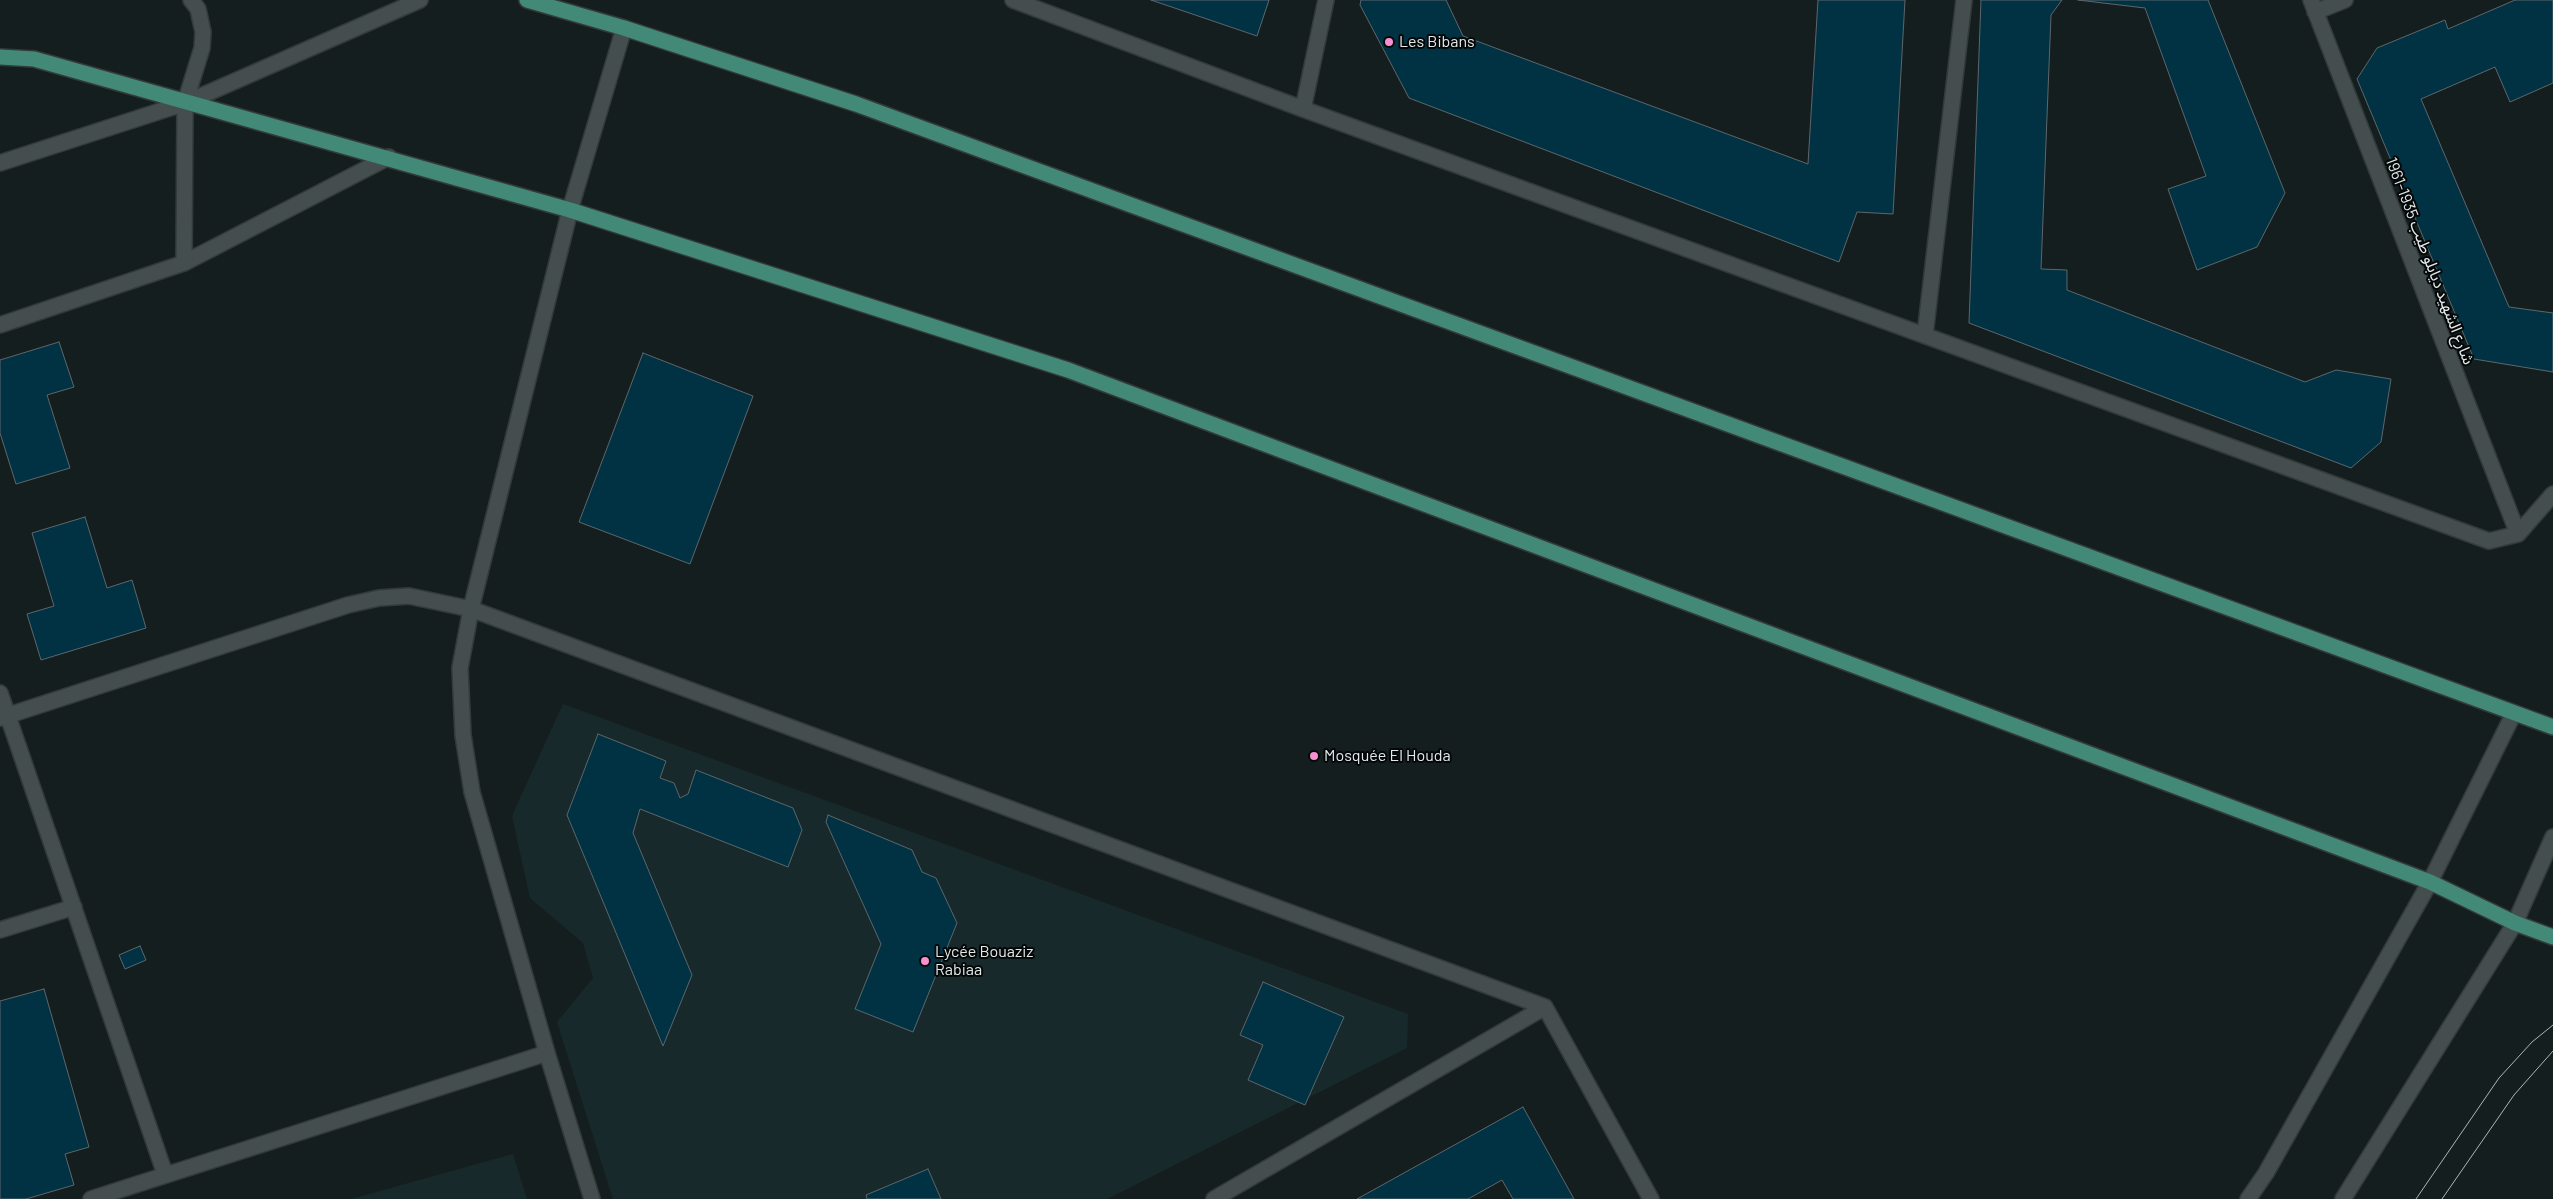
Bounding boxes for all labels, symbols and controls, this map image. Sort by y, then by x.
place label: Les Bibans [1399,32,1475,52]
marker: Les Bibans [1383,36,1395,48]
street label: شارع الشهيد ديابلو طيب 1935-1961 [2382,155,2478,367]
place label: Mosquée El Houda [1324,746,1451,766]
marker: Mosquée El Houda [1308,750,1320,762]
place label: Lycée Bouaziz Rabiaa [935,942,1033,980]
marker: Lycée Bouaziz Rabiaa [919,955,931,967]

